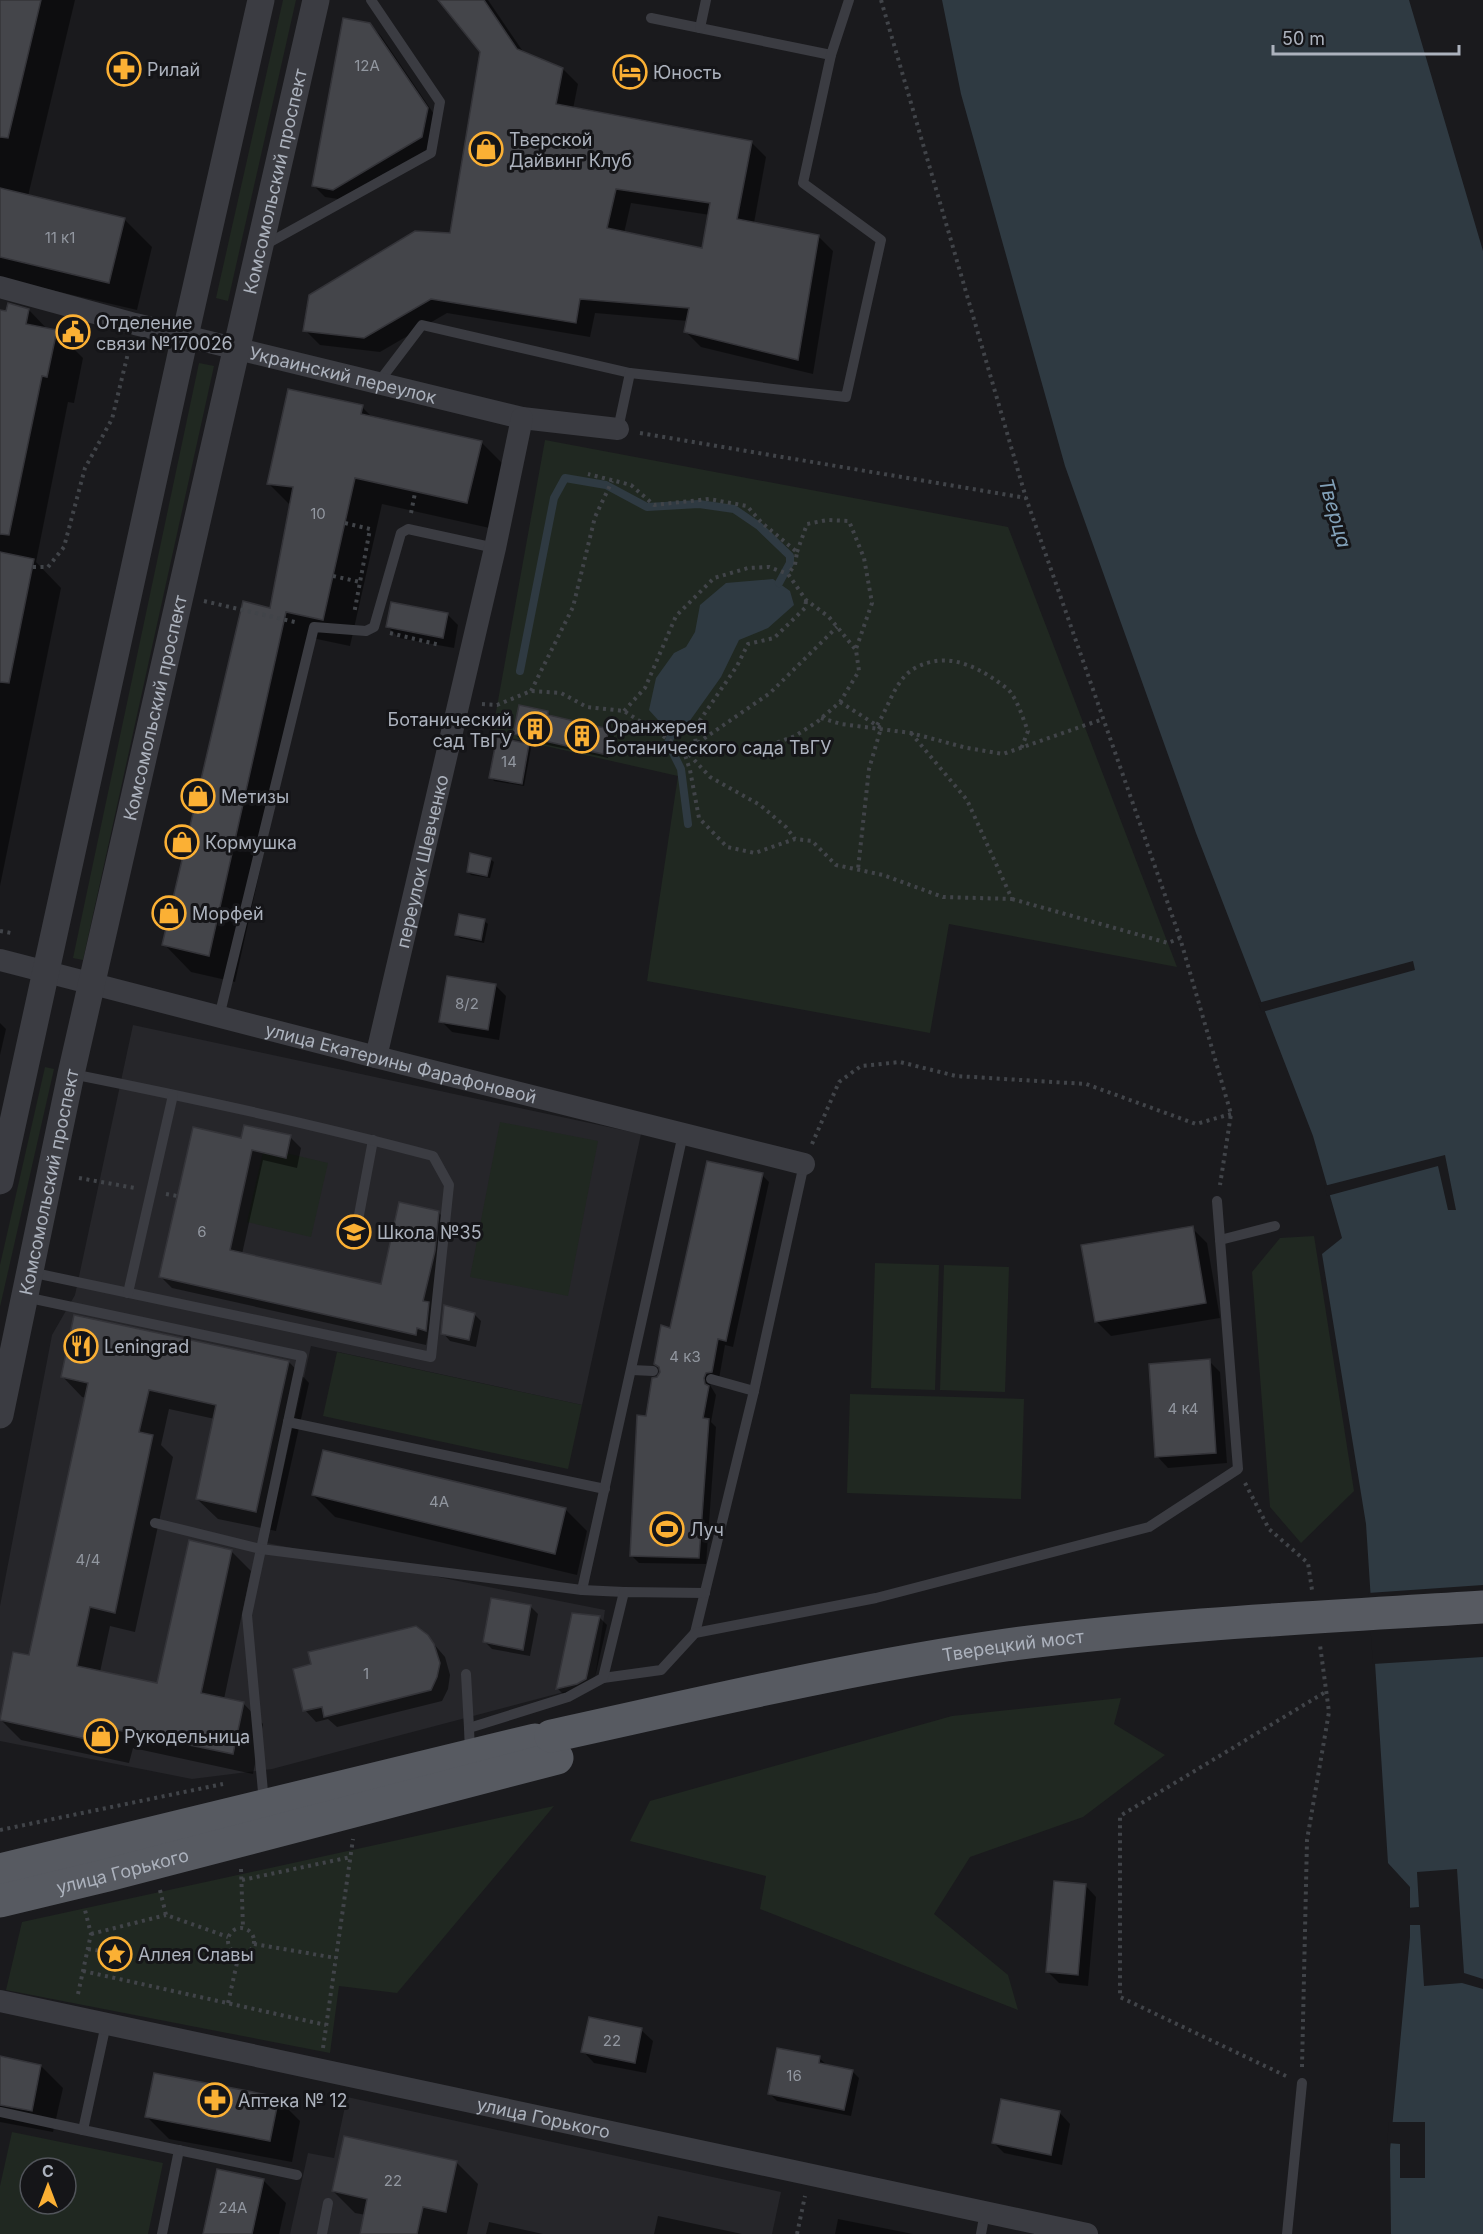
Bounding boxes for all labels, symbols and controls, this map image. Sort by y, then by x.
scale bar [1273,18,1459,56]
text: 50 m [1282,28,1325,49]
pharmacy icon: Рилай [106,51,142,87]
hotel icon: Юность [612,54,648,90]
house number: 12А [354,56,380,75]
place label: Рилай [147,59,200,80]
place label: Юность [653,62,722,83]
street label: Комсомольский проспект [239,66,311,296]
place label: Тверской Дайвинг Клуб [509,129,632,171]
shop icon: Тверской Дайвинг Клуб [468,131,504,167]
house number: 11 к1 [45,228,75,247]
place label: Отделение связи №170026 [96,312,233,354]
public building icon: Отделение связи №170026 [55,314,91,350]
street label: Украинский переулок [247,342,439,407]
water label: Тверца [1314,476,1356,550]
house number: 10 [310,504,326,523]
street label: Комсомольский проспект [119,592,191,822]
place label: Ботанический сад ТвГУ [388,709,512,751]
building icon: Ботанический сад ТвГУ [517,711,553,747]
place label: Оранжерея Ботанического сада ТвГУ [605,716,831,758]
building icon: Оранжерея Ботанического сада ТвГУ [564,718,600,754]
house number: 14 [501,752,517,771]
street label: переулок Шевченко [391,773,452,950]
shop icon: Метизы [180,778,216,814]
place label: Метизы [221,786,289,807]
shop icon: Кормушка [164,824,200,860]
place label: Кормушка [205,832,297,853]
shop icon: Морфей [151,895,187,931]
place label: Морфей [192,903,264,924]
house number: 8/2 [455,994,479,1013]
street label: улица Екатерины Фарафоновой [263,1018,539,1107]
street label: Комсомольский проспект [15,1066,82,1297]
school or university icon: Школа №35 [336,1214,372,1250]
house number: 6 [197,1222,207,1241]
place label: Школа №35 [377,1222,482,1243]
restaurant icon: Leningrad [63,1328,99,1364]
place label: Leningrad [104,1336,189,1357]
house number: 4 к3 [669,1347,701,1366]
house number: 4 к4 [1167,1399,1199,1418]
house number: 4А [429,1492,449,1511]
sports icon: Луч [649,1511,685,1547]
place label: Луч [690,1519,724,1540]
house number: 4/4 [76,1550,100,1569]
street label: Тверецкий мост [940,1625,1086,1665]
house number: 1 [363,1664,369,1683]
shop icon: Рукодельница [83,1718,119,1754]
place label: Рукодельница [124,1726,250,1747]
street label: улица Горького [54,1844,191,1898]
place icon: Аллея Славы [97,1936,133,1972]
place label: Аллея Славы [138,1944,254,1965]
house number: 22 [603,2031,621,2050]
house number: 16 [786,2066,802,2085]
pharmacy icon: Аптека № 12 [197,2082,233,2118]
place label: Аптека № 12 [238,2090,348,2111]
street label: улица Горького [475,2093,612,2142]
north arrow [18,2156,78,2216]
text: С [42,2161,54,2181]
house number: 22 [384,2171,402,2190]
house number: 24А [219,2198,247,2217]

